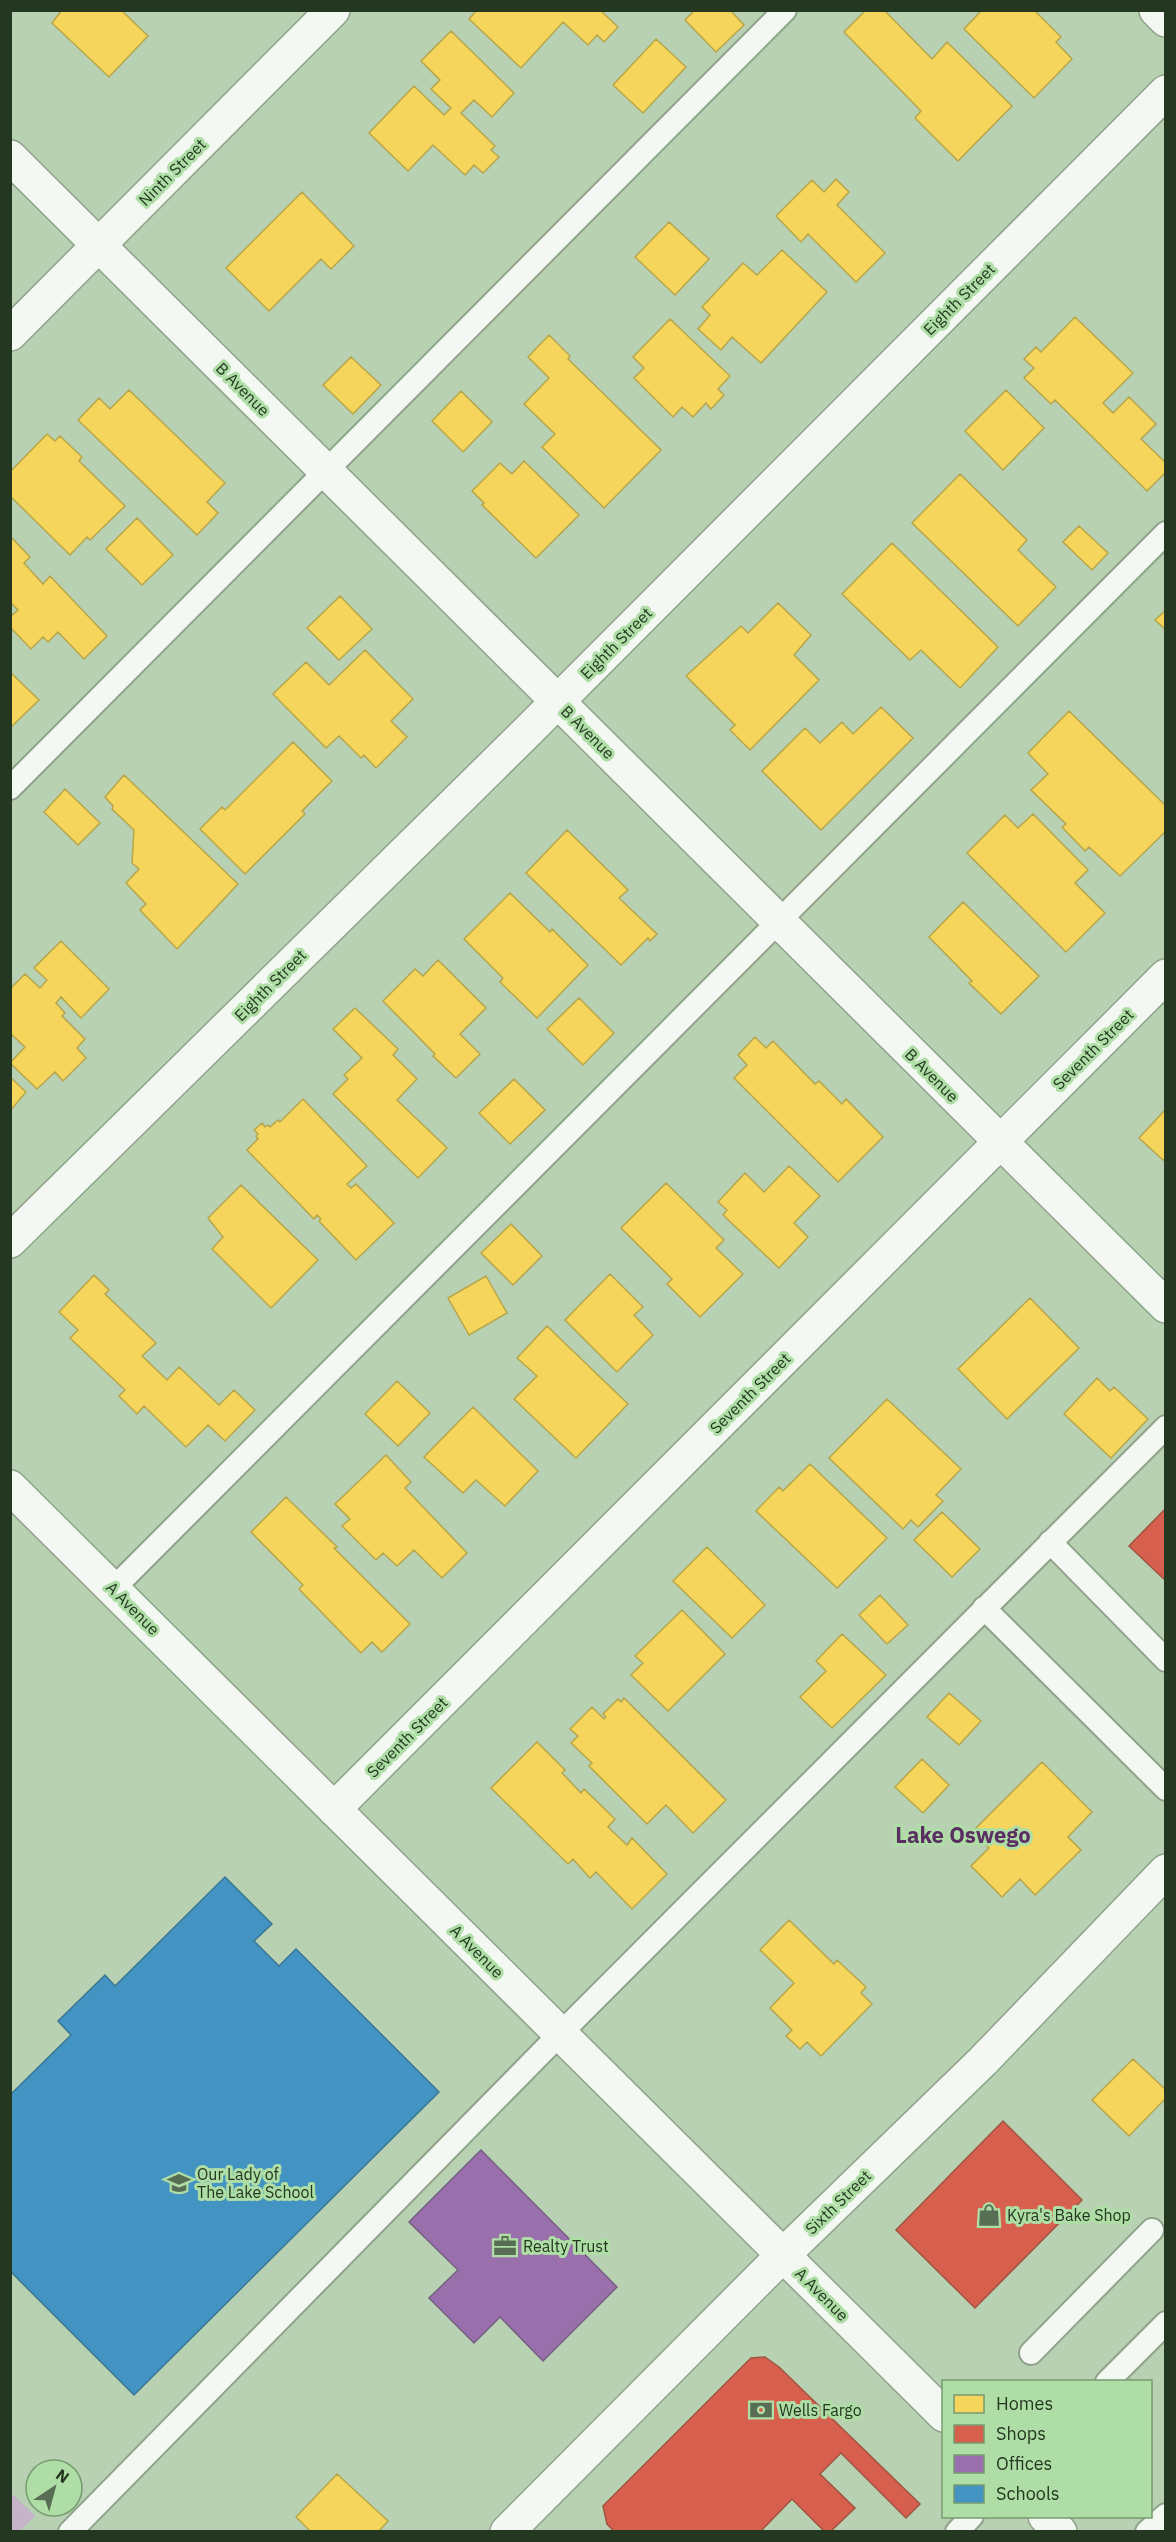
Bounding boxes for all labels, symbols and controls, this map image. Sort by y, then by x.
street label: Ninth Street [134,134,210,210]
street label: Eighth Street [919,259,999,339]
street label: B Avenue [212,358,274,420]
street label: Eighth Street [576,603,656,683]
street label: B Avenue [557,701,619,763]
street label: Eighth Street [230,945,310,1025]
street label: Seventh Street [1048,1004,1138,1094]
street label: B Avenue [901,1044,963,1106]
street label: Seventh Street [705,1348,795,1438]
street label: A Avenue [102,1577,164,1639]
street label: Seventh Street [362,1692,452,1782]
district label: Lake Oswego [895,1820,1031,1849]
street label: A Avenue [446,1920,508,1982]
place label: Our Lady of The Lake School [197,2164,314,2202]
street label: Sixth Street [801,2166,875,2238]
school or university icon: Our Lady of The Lake School [166,2170,192,2196]
shop icon: Kyra's Bake Shop [976,2202,1002,2228]
place label: Kyra's Bake Shop [1007,2205,1131,2225]
office icon: Realty Trust [492,2233,518,2259]
place label: Realty Trust [523,2236,609,2256]
street label: A Avenue [791,2263,853,2325]
legend [942,2380,1152,2518]
text: Homes [996,2392,1053,2415]
bank icon: Wells Fargo [748,2397,774,2423]
place label: Wells Fargo [779,2400,862,2420]
text: Shops [996,2422,1046,2445]
text: Offices [996,2452,1052,2475]
north arrow [24,2458,84,2518]
text: N [52,2464,73,2487]
text: Schools [996,2482,1060,2505]

